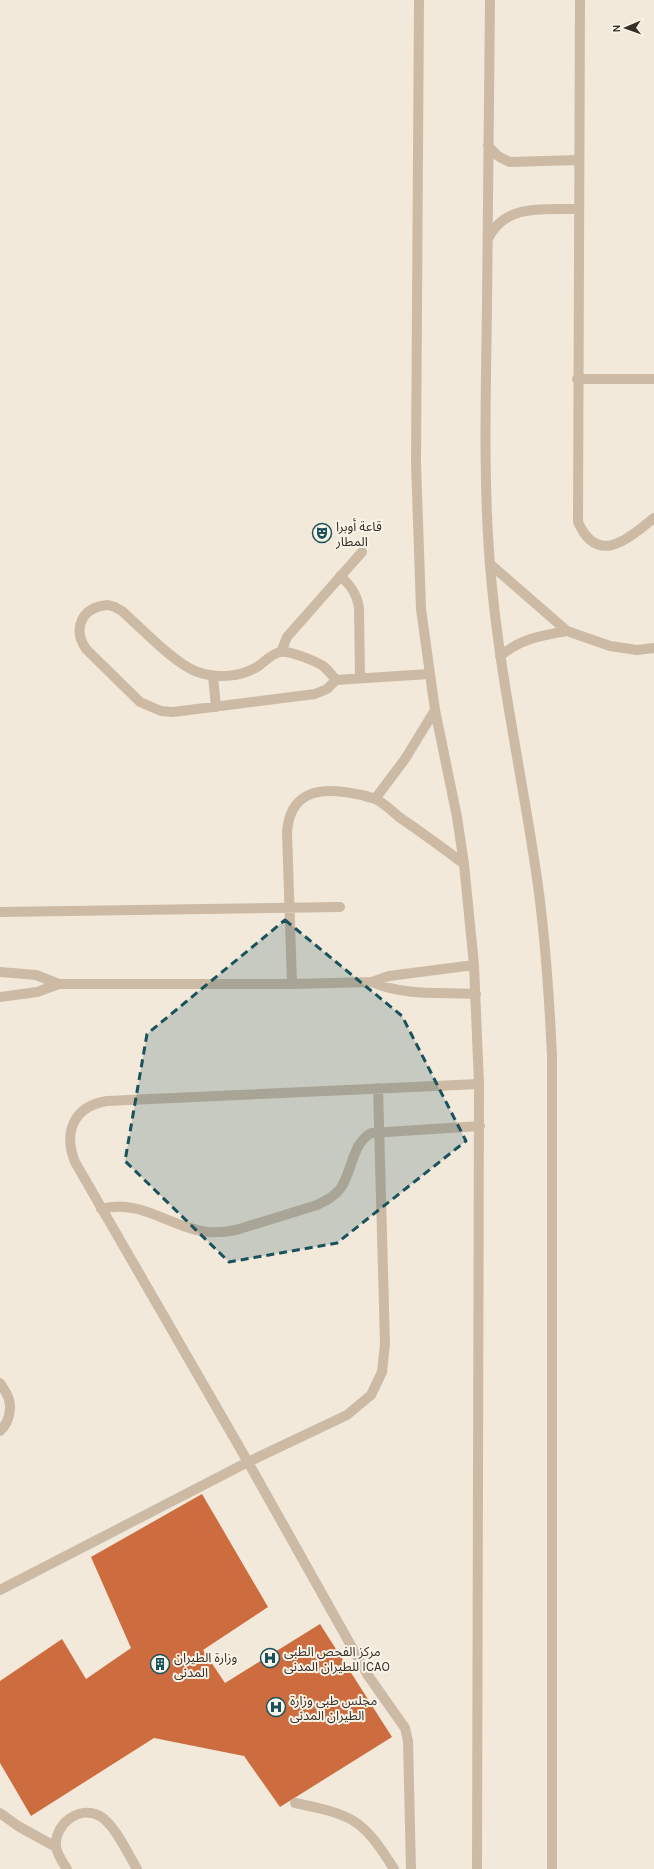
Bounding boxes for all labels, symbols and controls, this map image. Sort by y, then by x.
north arrow [606,8,646,48]
text: N [610,24,623,33]
place label: قاعة أوبرا المطار [335,518,382,549]
theatre icon: قاعة أوبرا المطار [311,522,333,544]
place label: مركز الفحص الطبى للطيران المدنى ICAO [284,1644,390,1675]
hospital icon: مركز الفحص الطبى للطيران المدنى ICAO [259,1647,281,1669]
place label: وزارة الطيران المدنى [174,1650,238,1681]
building icon: وزارة الطيران المدنى [149,1653,171,1675]
place label: مجلس طبي وزارة الطيران المدنى [290,1693,378,1724]
hospital icon: مجلس طبي وزارة الطيران المدنى [265,1696,287,1718]

